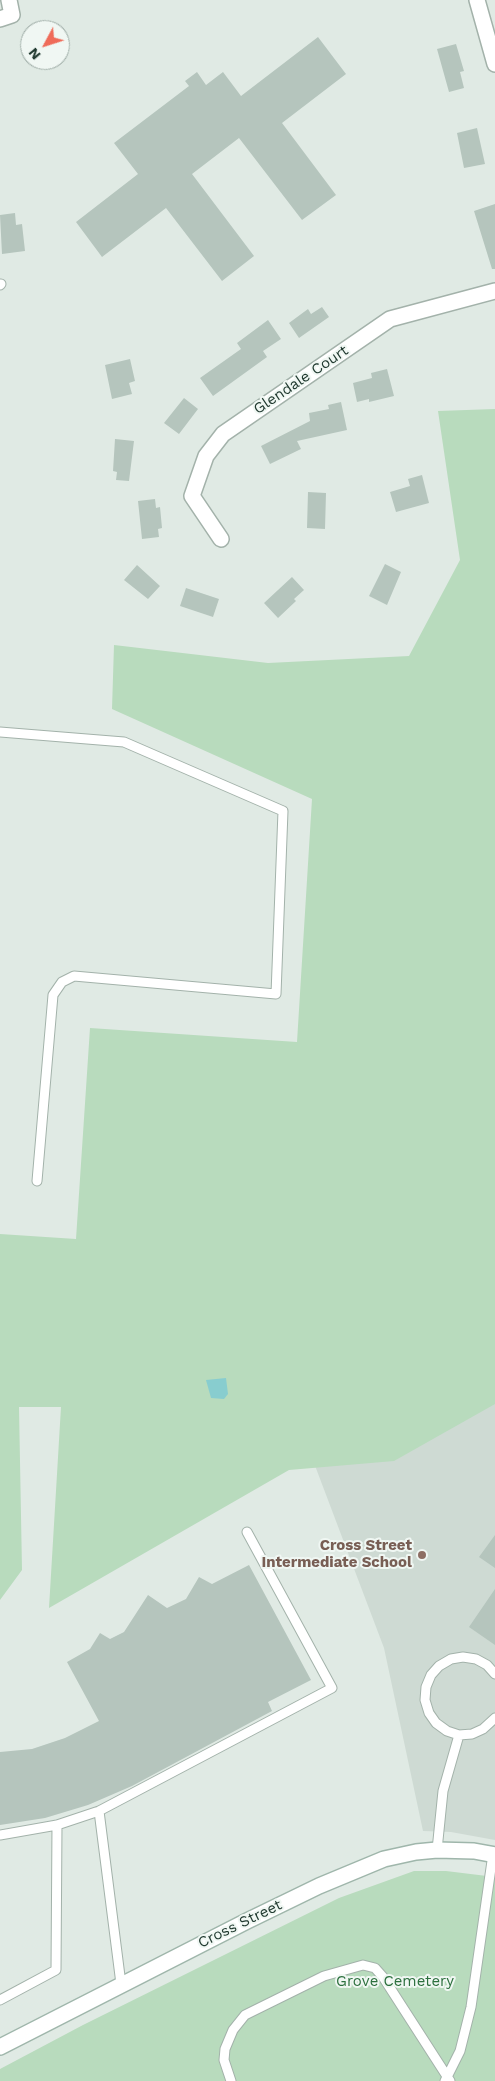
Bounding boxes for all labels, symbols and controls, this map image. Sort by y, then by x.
north arrow [20,20,70,70]
text: N [25,45,44,63]
street label: Glendale Court [250,342,352,418]
place label: Cross Street Intermediate School [261,1537,412,1572]
marker: Cross Street Intermediate School [416,1549,428,1561]
street label: Cross Street [195,1896,285,1952]
park label: Grove Cemetery [336,1973,454,1991]

